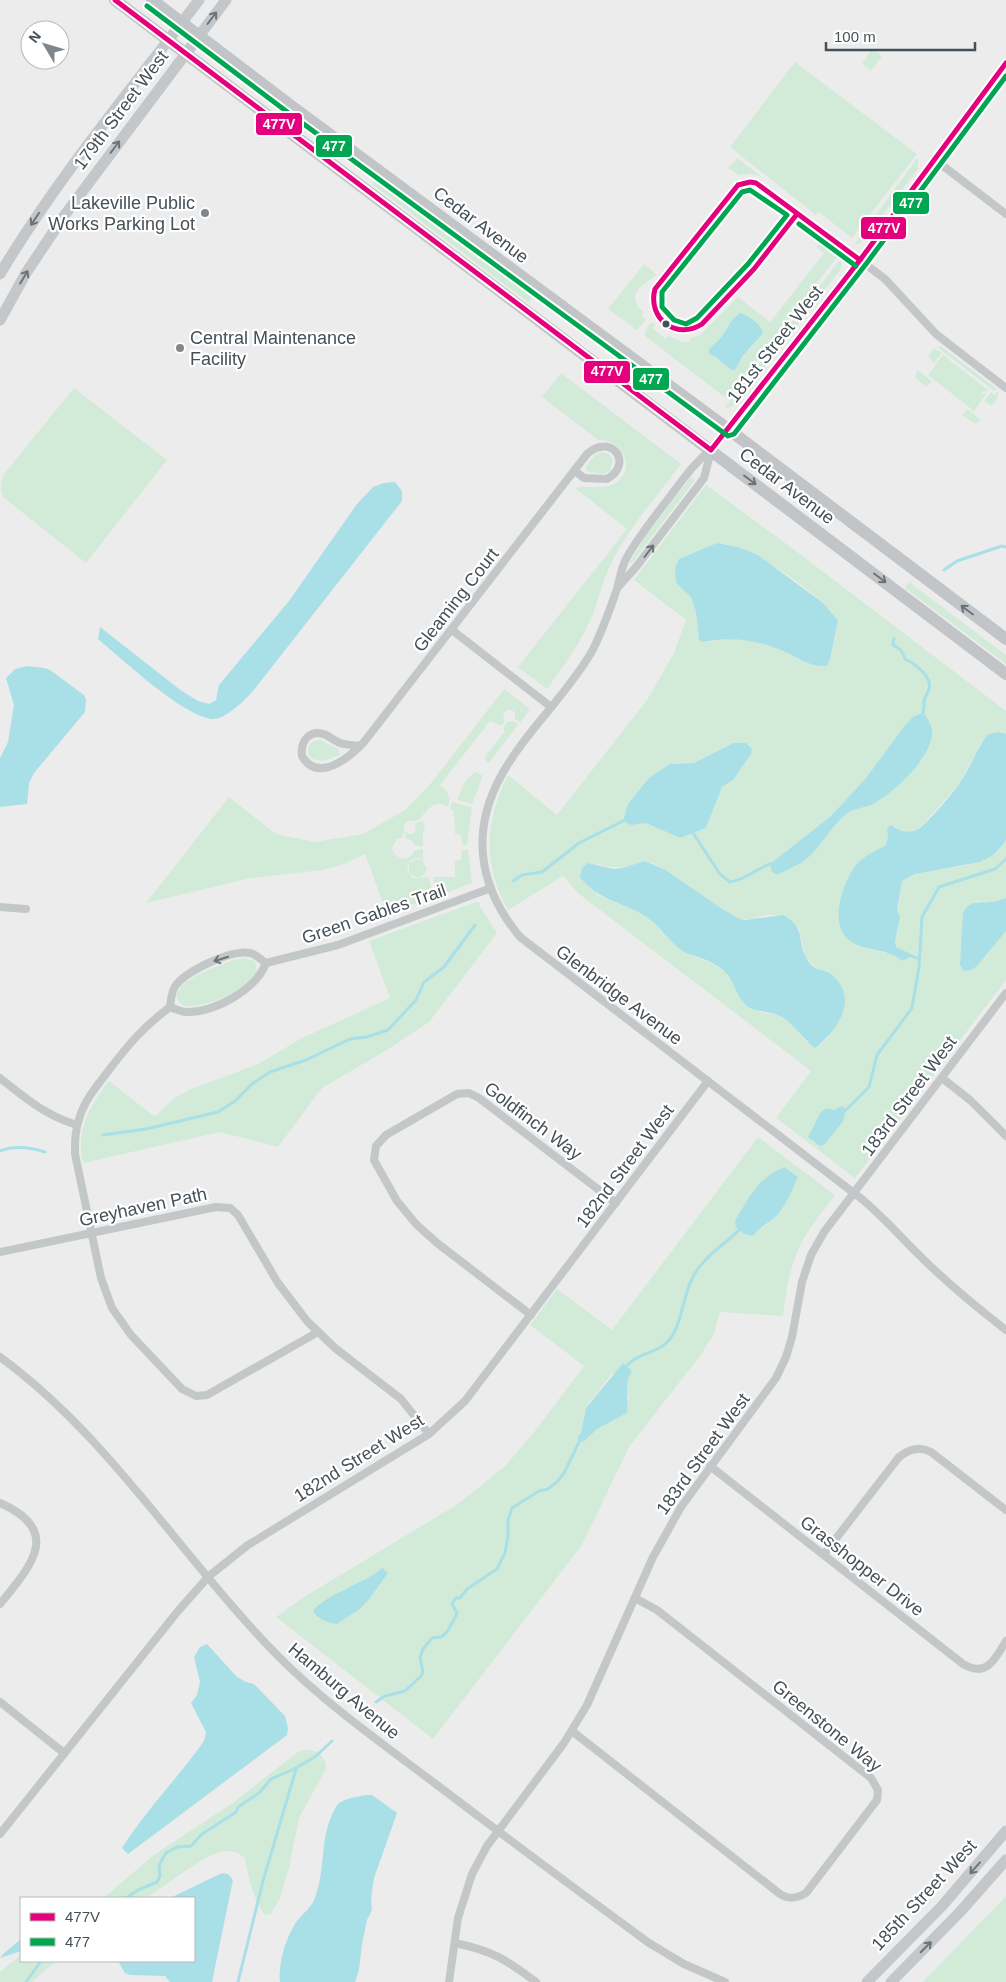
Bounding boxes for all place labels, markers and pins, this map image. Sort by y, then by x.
place label: Lakeville Public Works Parking Lot [48,193,195,234]
marker: Lakeville Public Works Parking Lot [199,207,211,219]
unlabelled marker [661,319,671,329]
place label: Central Maintenance Facility [190,328,356,369]
marker: Central Maintenance Facility [174,342,186,354]

